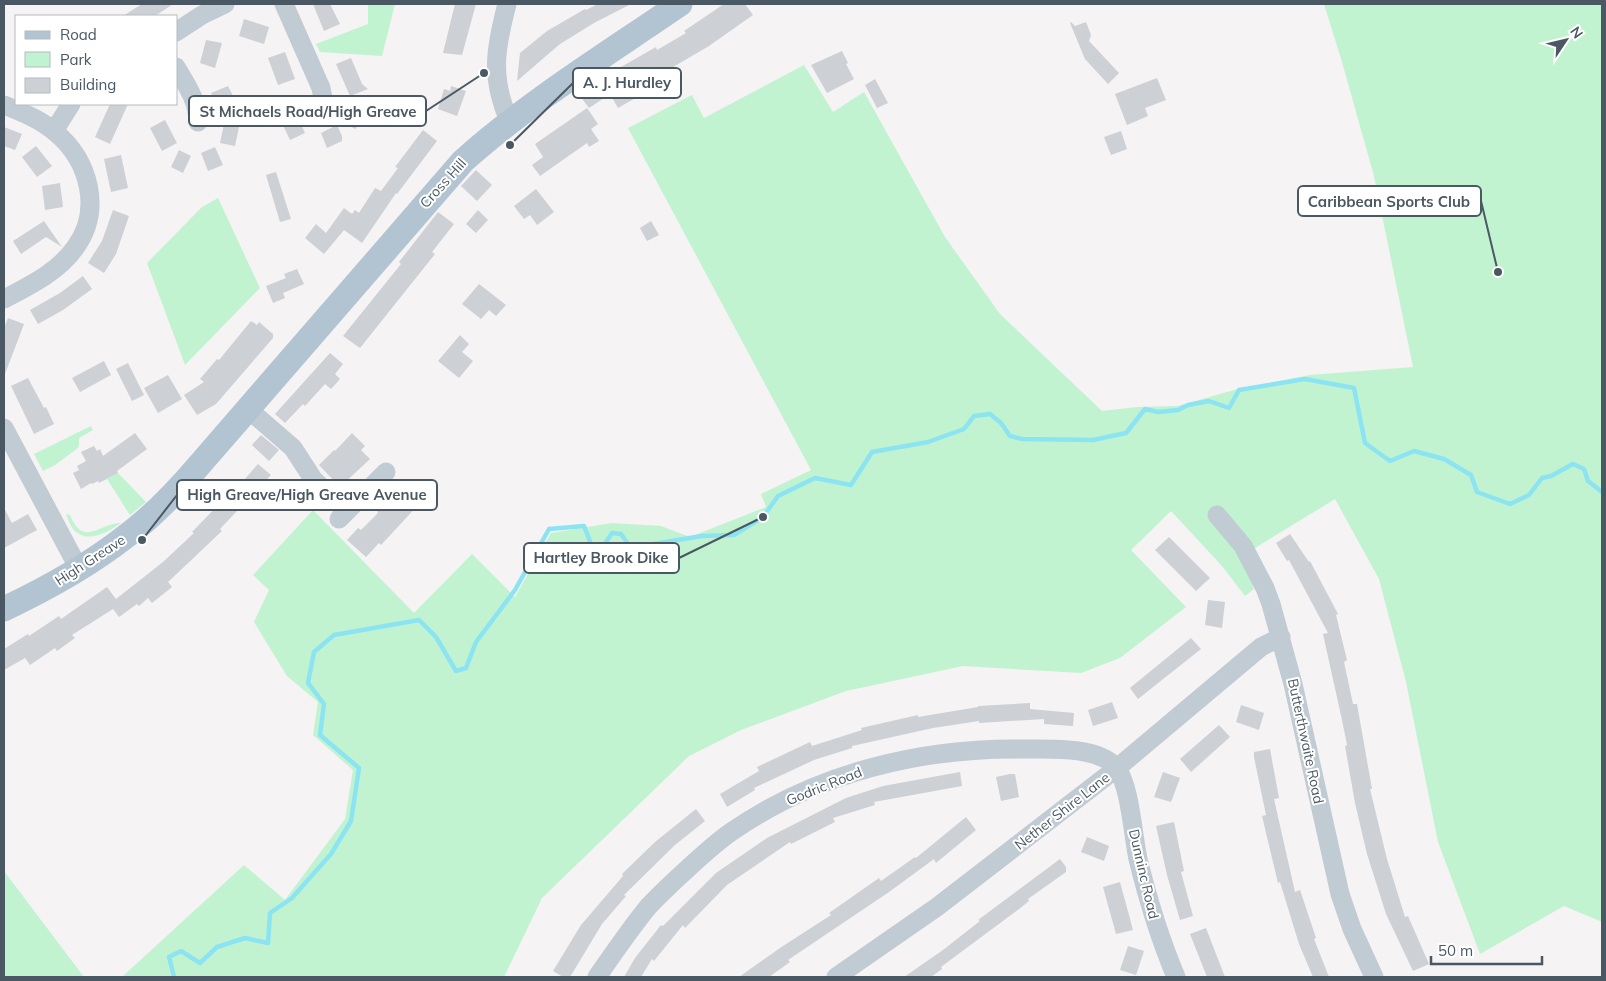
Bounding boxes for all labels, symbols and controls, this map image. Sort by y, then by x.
legend [15,15,178,105]
north arrow [1541,15,1591,65]
text: N [1566,23,1587,42]
text: Road [60,25,97,44]
text: Park [60,50,92,69]
callout: A. J. Hurdley [573,68,681,98]
text: A. J. Hurdley [583,73,672,92]
text: Building [60,75,116,94]
callout: St Michaels Road/High Greave [189,96,426,126]
text: St Michaels Road/High Greave [199,102,417,121]
street label: Cross Hill [416,154,470,212]
callout: Caribbean Sports Club [1298,186,1481,216]
text: Caribbean Sports Club [1308,192,1470,211]
callout: High Greave/High Greave Avenue [177,480,437,510]
text: High Greave/High Greave Avenue [187,485,427,504]
street label: High Greave [51,531,129,589]
callout: Hartley Brook Dike [524,543,679,573]
text: Hartley Brook Dike [533,548,669,567]
street label: Butterthwaite Road [1284,677,1328,805]
street label: Godric Road [784,763,864,809]
street label: Nether Shire Lane [1011,768,1113,854]
street label: Dunninc Road [1125,827,1163,921]
scale bar [1431,934,1542,966]
text: 50 m [1438,941,1473,960]

